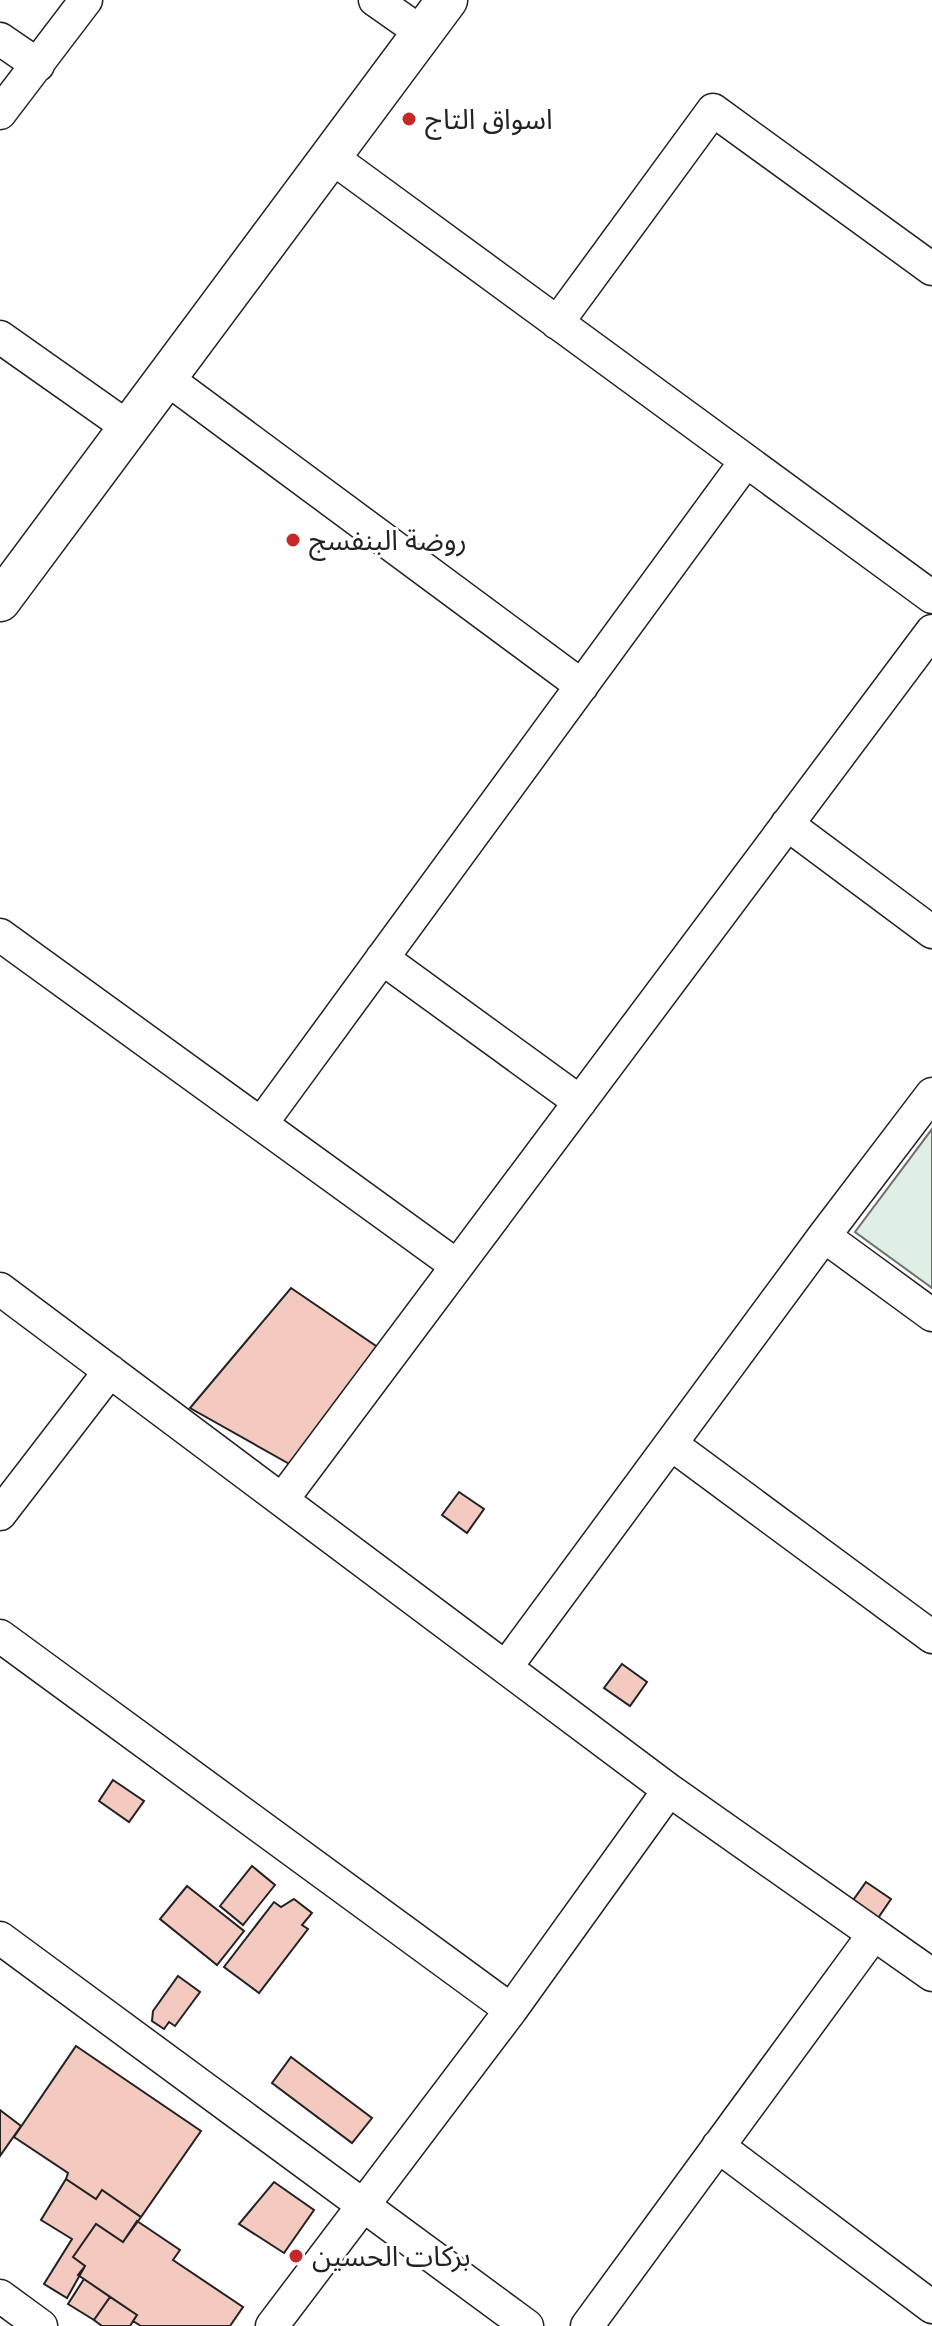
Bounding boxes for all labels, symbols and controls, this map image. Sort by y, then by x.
place label: اسواق التاج [425,102,553,140]
marker: اسواق التاج [400,110,418,128]
place label: روضة البنفسج [309,523,467,561]
marker: روضة البنفسج [284,531,302,549]
place label: بركات الحسين [312,2239,470,2273]
marker: بركات الحسين [287,2247,305,2265]

